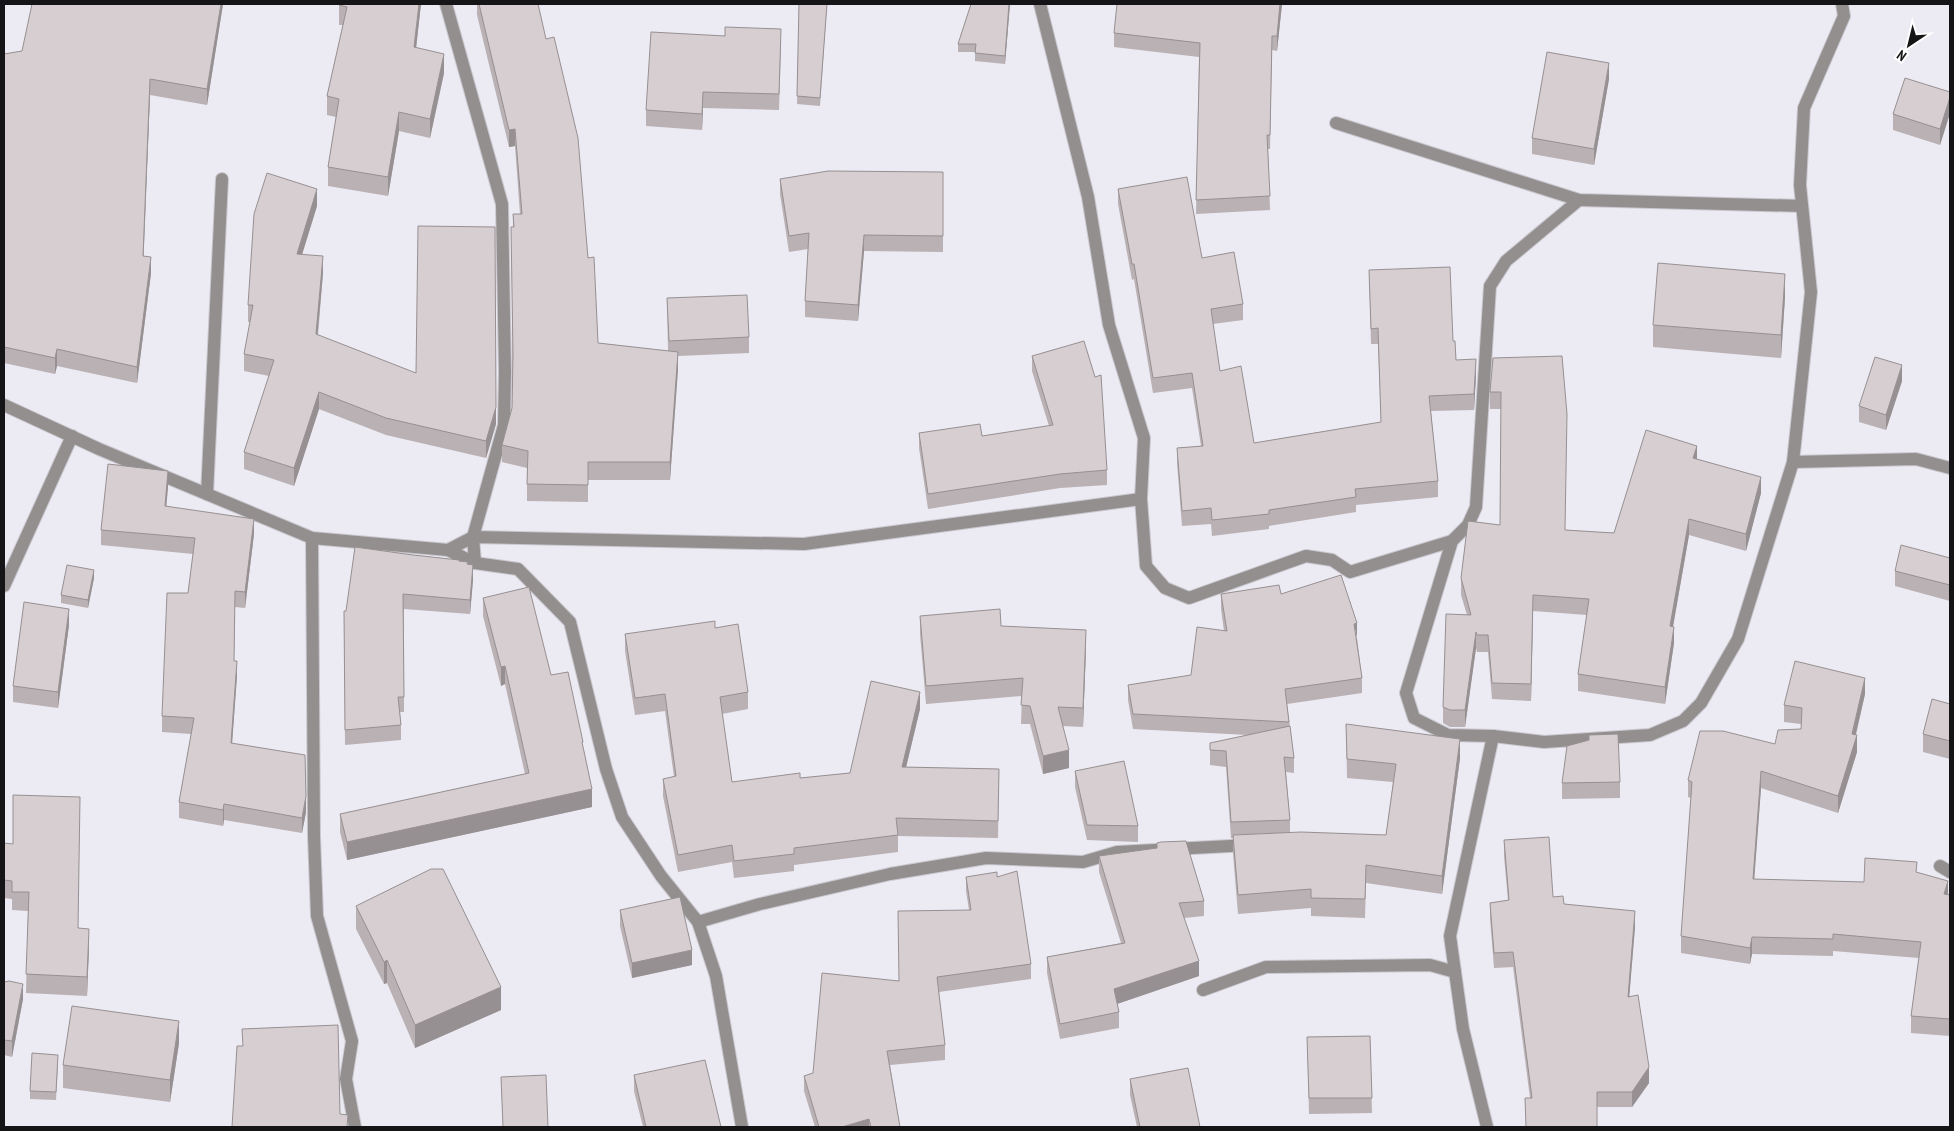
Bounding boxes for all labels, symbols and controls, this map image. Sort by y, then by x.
north arrow [1884,20,1934,70]
text: N [1893,46,1910,65]

